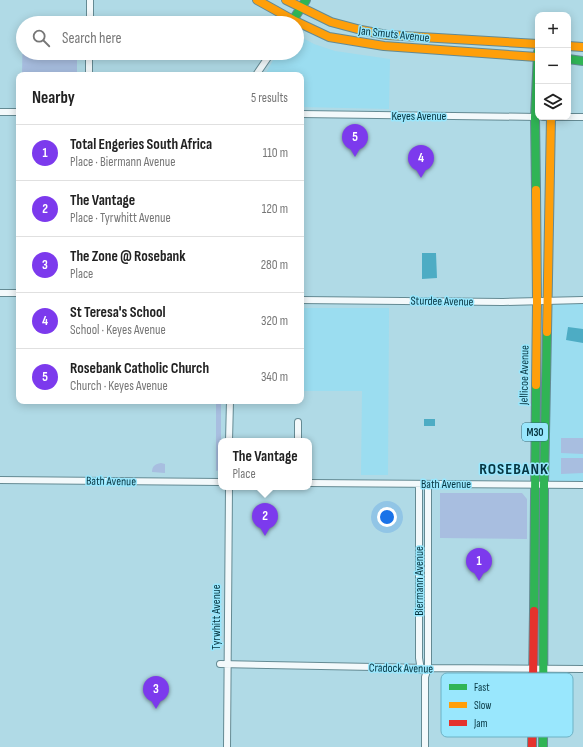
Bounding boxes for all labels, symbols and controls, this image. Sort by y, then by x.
map controls [535,12,571,120]
button: + [535,12,571,48]
search box [16,16,304,60]
street label: Jan Smuts Avenue [357,23,430,46]
icon: search [30,27,52,49]
text: Search here [62,29,122,48]
button: − [535,48,571,84]
button: layers [535,84,571,120]
text: Nearby [32,88,75,108]
text: 5 results [251,90,288,106]
street label: Keyes Avenue [392,109,447,124]
pin: 5 [342,124,368,157]
text: Total Engeries South Africa [70,135,212,154]
text: 1 [42,145,48,161]
text: 110 m [263,145,288,161]
pin: 4 [408,145,434,178]
text: Place · Biermann Avenue [70,154,176,170]
text: The Vantage [70,191,135,210]
text: 2 [42,201,48,217]
text: 120 m [262,201,288,217]
text: Place · Tyrwhitt Avenue [70,210,171,226]
text: The Zone @ Rosebank [70,247,186,266]
text: 3 [42,257,48,273]
text: 280 m [261,257,288,273]
text: Place [70,266,93,282]
street label: Sturdee Avenue [410,293,474,310]
text: St Teresa's School [70,303,166,322]
text: 4 [42,313,48,329]
text: 320 m [261,313,288,329]
text: School · Keyes Avenue [70,322,166,338]
street label: Jellicoe Avenue [516,345,533,406]
text: Rosebank Catholic Church [70,359,209,378]
text: 5 [42,369,48,385]
text: 340 m [261,369,288,385]
text: Church · Keyes Avenue [70,378,168,394]
road number: M30 [522,423,548,441]
popup [218,438,312,490]
text: The Vantage [232,447,298,466]
district label: ROSEBANK [479,460,549,479]
text: Place [232,466,256,482]
street label: Bath Avenue [86,474,136,489]
street label: Bath Avenue [421,477,471,492]
pin: 2 [252,503,278,536]
your location [377,507,397,527]
street label: Biermann Avenue [412,546,427,616]
pin: 1 [466,548,492,581]
street label: Tyrwhitt Avenue [209,584,224,650]
street label: Cradock Avenue [369,660,433,677]
legend [441,673,573,737]
pin: 3 [143,676,169,709]
text: Fast [474,681,490,694]
text: Slow [474,699,491,712]
text: Jam [473,717,488,730]

